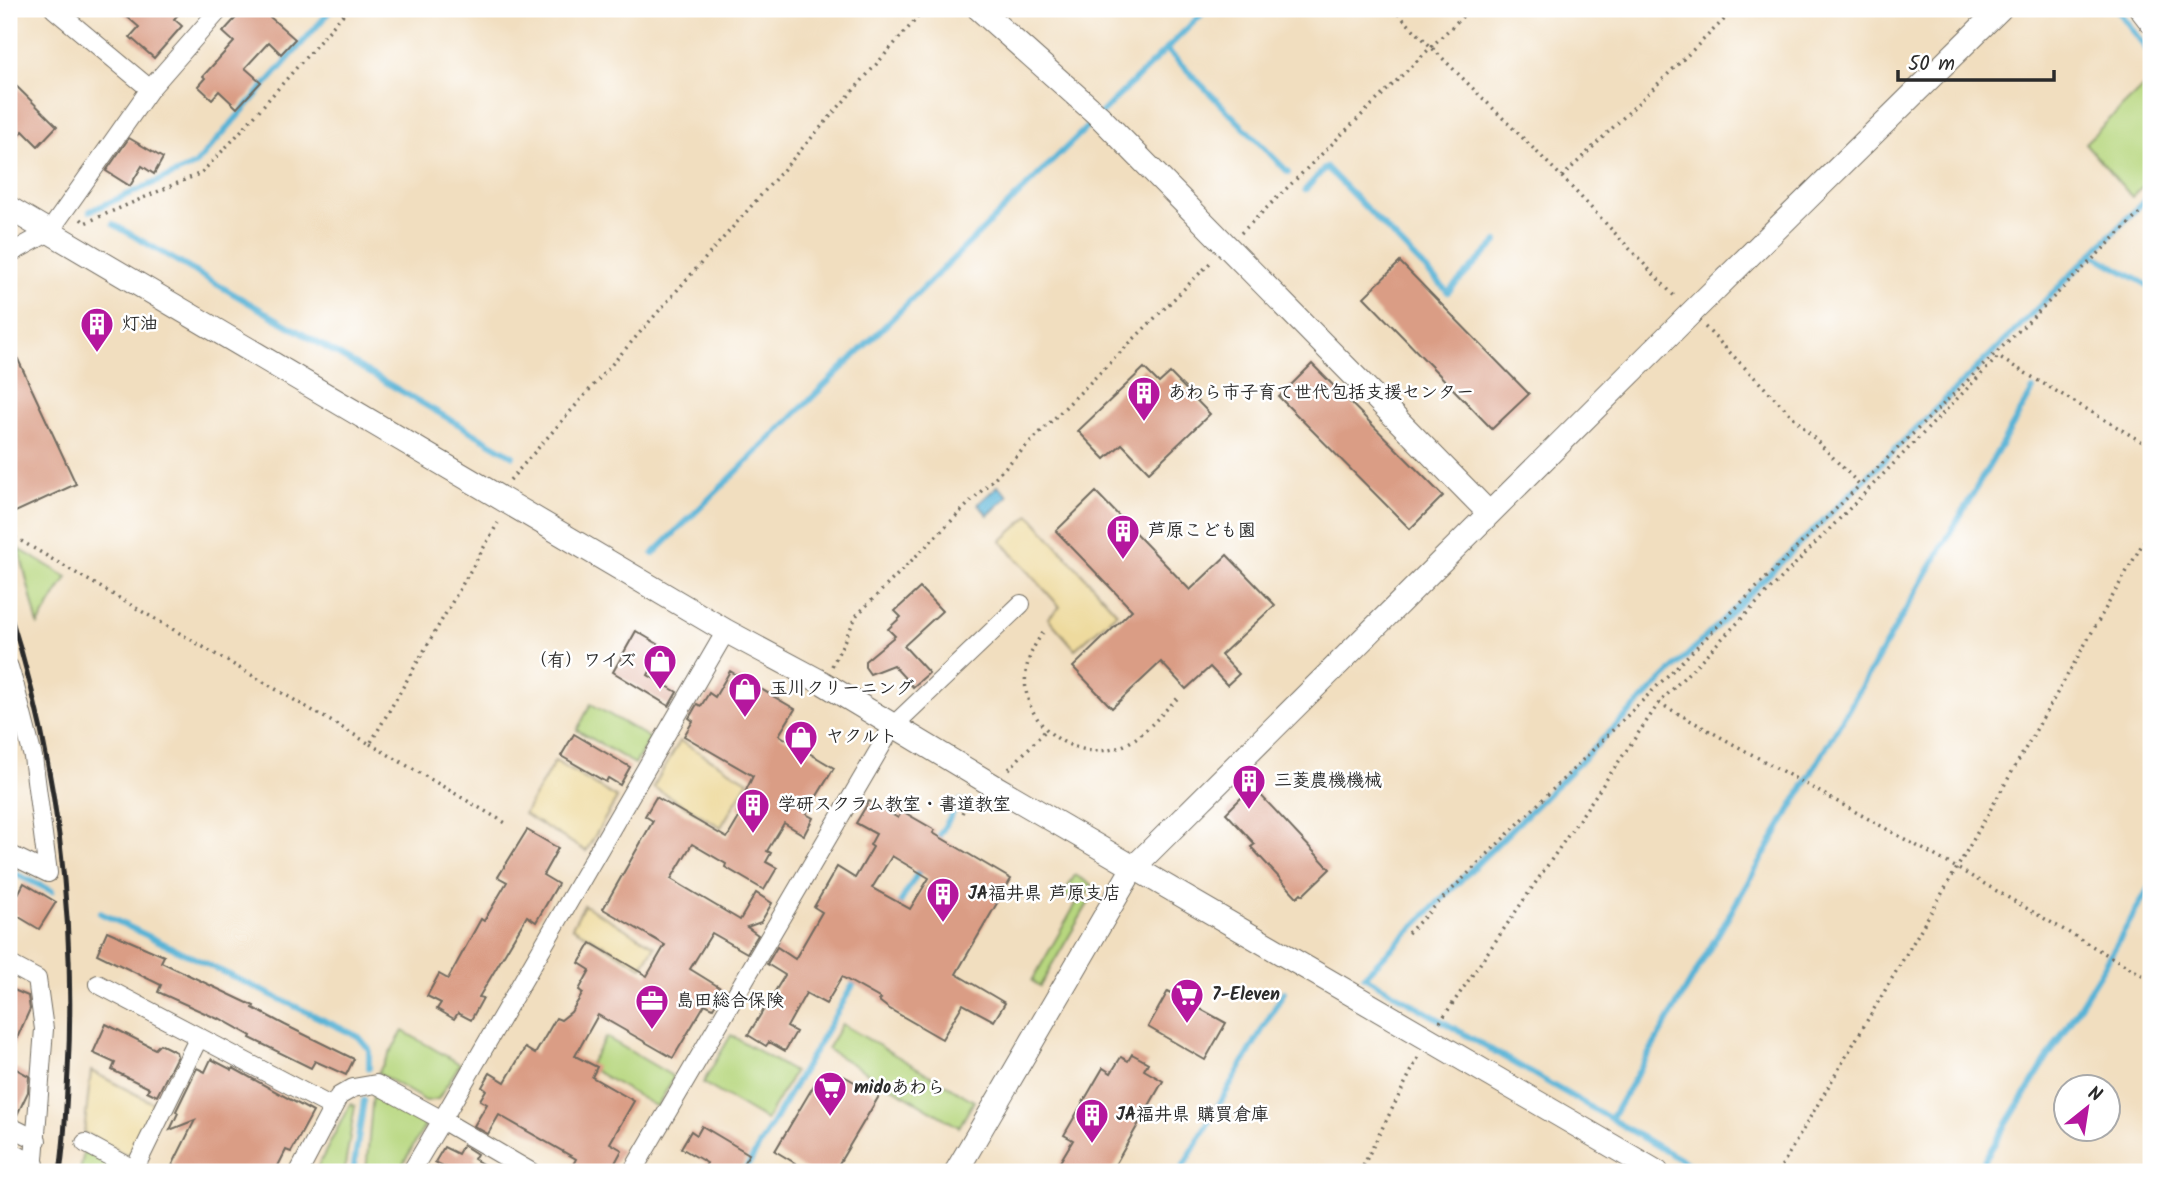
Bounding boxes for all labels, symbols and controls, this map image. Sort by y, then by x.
scale bar [1898,38,2053,82]
text: 50 m [1908,48,1955,81]
building icon: 灯油 [78,305,116,354]
place label: 灯油 [122,310,158,339]
building icon: あわら市子育て世代包括支援センター [1125,374,1163,423]
place label: あわら市子育て世代包括支援センター [1168,379,1474,408]
building icon: 芦原こども園 [1104,512,1142,561]
place label: 芦原こども園 [1148,517,1256,546]
shop icon: （有）ワイズ [641,642,679,691]
place label: （有）ワイズ [529,647,636,676]
shop icon: 玉川クリーニング [726,670,764,719]
place label: 玉川クリーニング [770,675,914,704]
shop icon: ヤクルト [782,718,820,767]
place label: ヤクルト [826,723,897,752]
building icon: 三菱農機機械 [1230,762,1268,811]
place label: 三菱農機機械 [1274,767,1382,796]
building icon: 学研スクラム教室・書道教室 [734,786,772,835]
place label: 学研スクラム教室・書道教室 [778,791,1011,820]
building icon: JA福井県 芦原支店 [924,875,962,924]
place label: JA福井県 芦原支店 [968,880,1121,909]
supermarket icon: 7-Eleven [1168,976,1206,1025]
place label: 7-Eleven [1212,981,1280,1010]
office icon: 島田総合保険 [633,982,671,1031]
place label: 島田総合保険 [676,987,784,1016]
supermarket icon: midoあわら [811,1069,849,1118]
north arrow [2052,1072,2122,1142]
place label: midoあわら [854,1074,945,1103]
text: N [2082,1079,2107,1111]
building icon: JA福井県 購買倉庫 [1073,1096,1111,1145]
place label: JA福井県 購買倉庫 [1116,1101,1269,1130]

